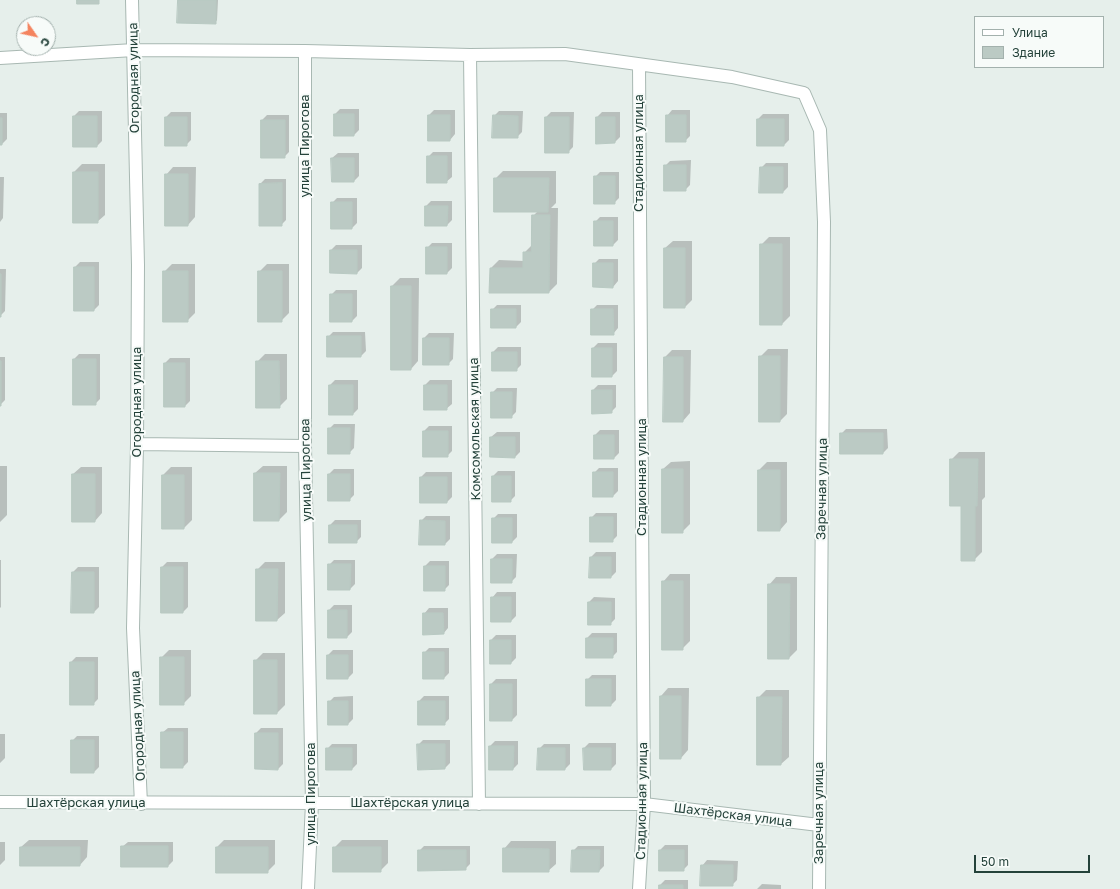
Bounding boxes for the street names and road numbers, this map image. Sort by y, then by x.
street label: Огородная улица [125,22,143,134]
street label: улица Пирогова [297,94,313,198]
street label: Стадионная улица [631,94,647,212]
street label: Огородная улица [129,347,145,457]
street label: Комсомольская улица [466,357,484,501]
street label: улица Пирогова [297,418,315,522]
street label: Стадионная улица [634,418,650,536]
street label: Заречная улица [813,438,831,540]
street label: Огородная улица [127,670,149,782]
street label: улица Пирогова [303,742,319,846]
street label: Стадионная улица [633,742,651,860]
street label: Заречная улица [811,762,827,864]
street label: Шахтёрская улица [26,795,146,811]
street label: Шахтёрская улица [350,795,470,811]
street label: Шахтёрская улица [673,800,793,830]

